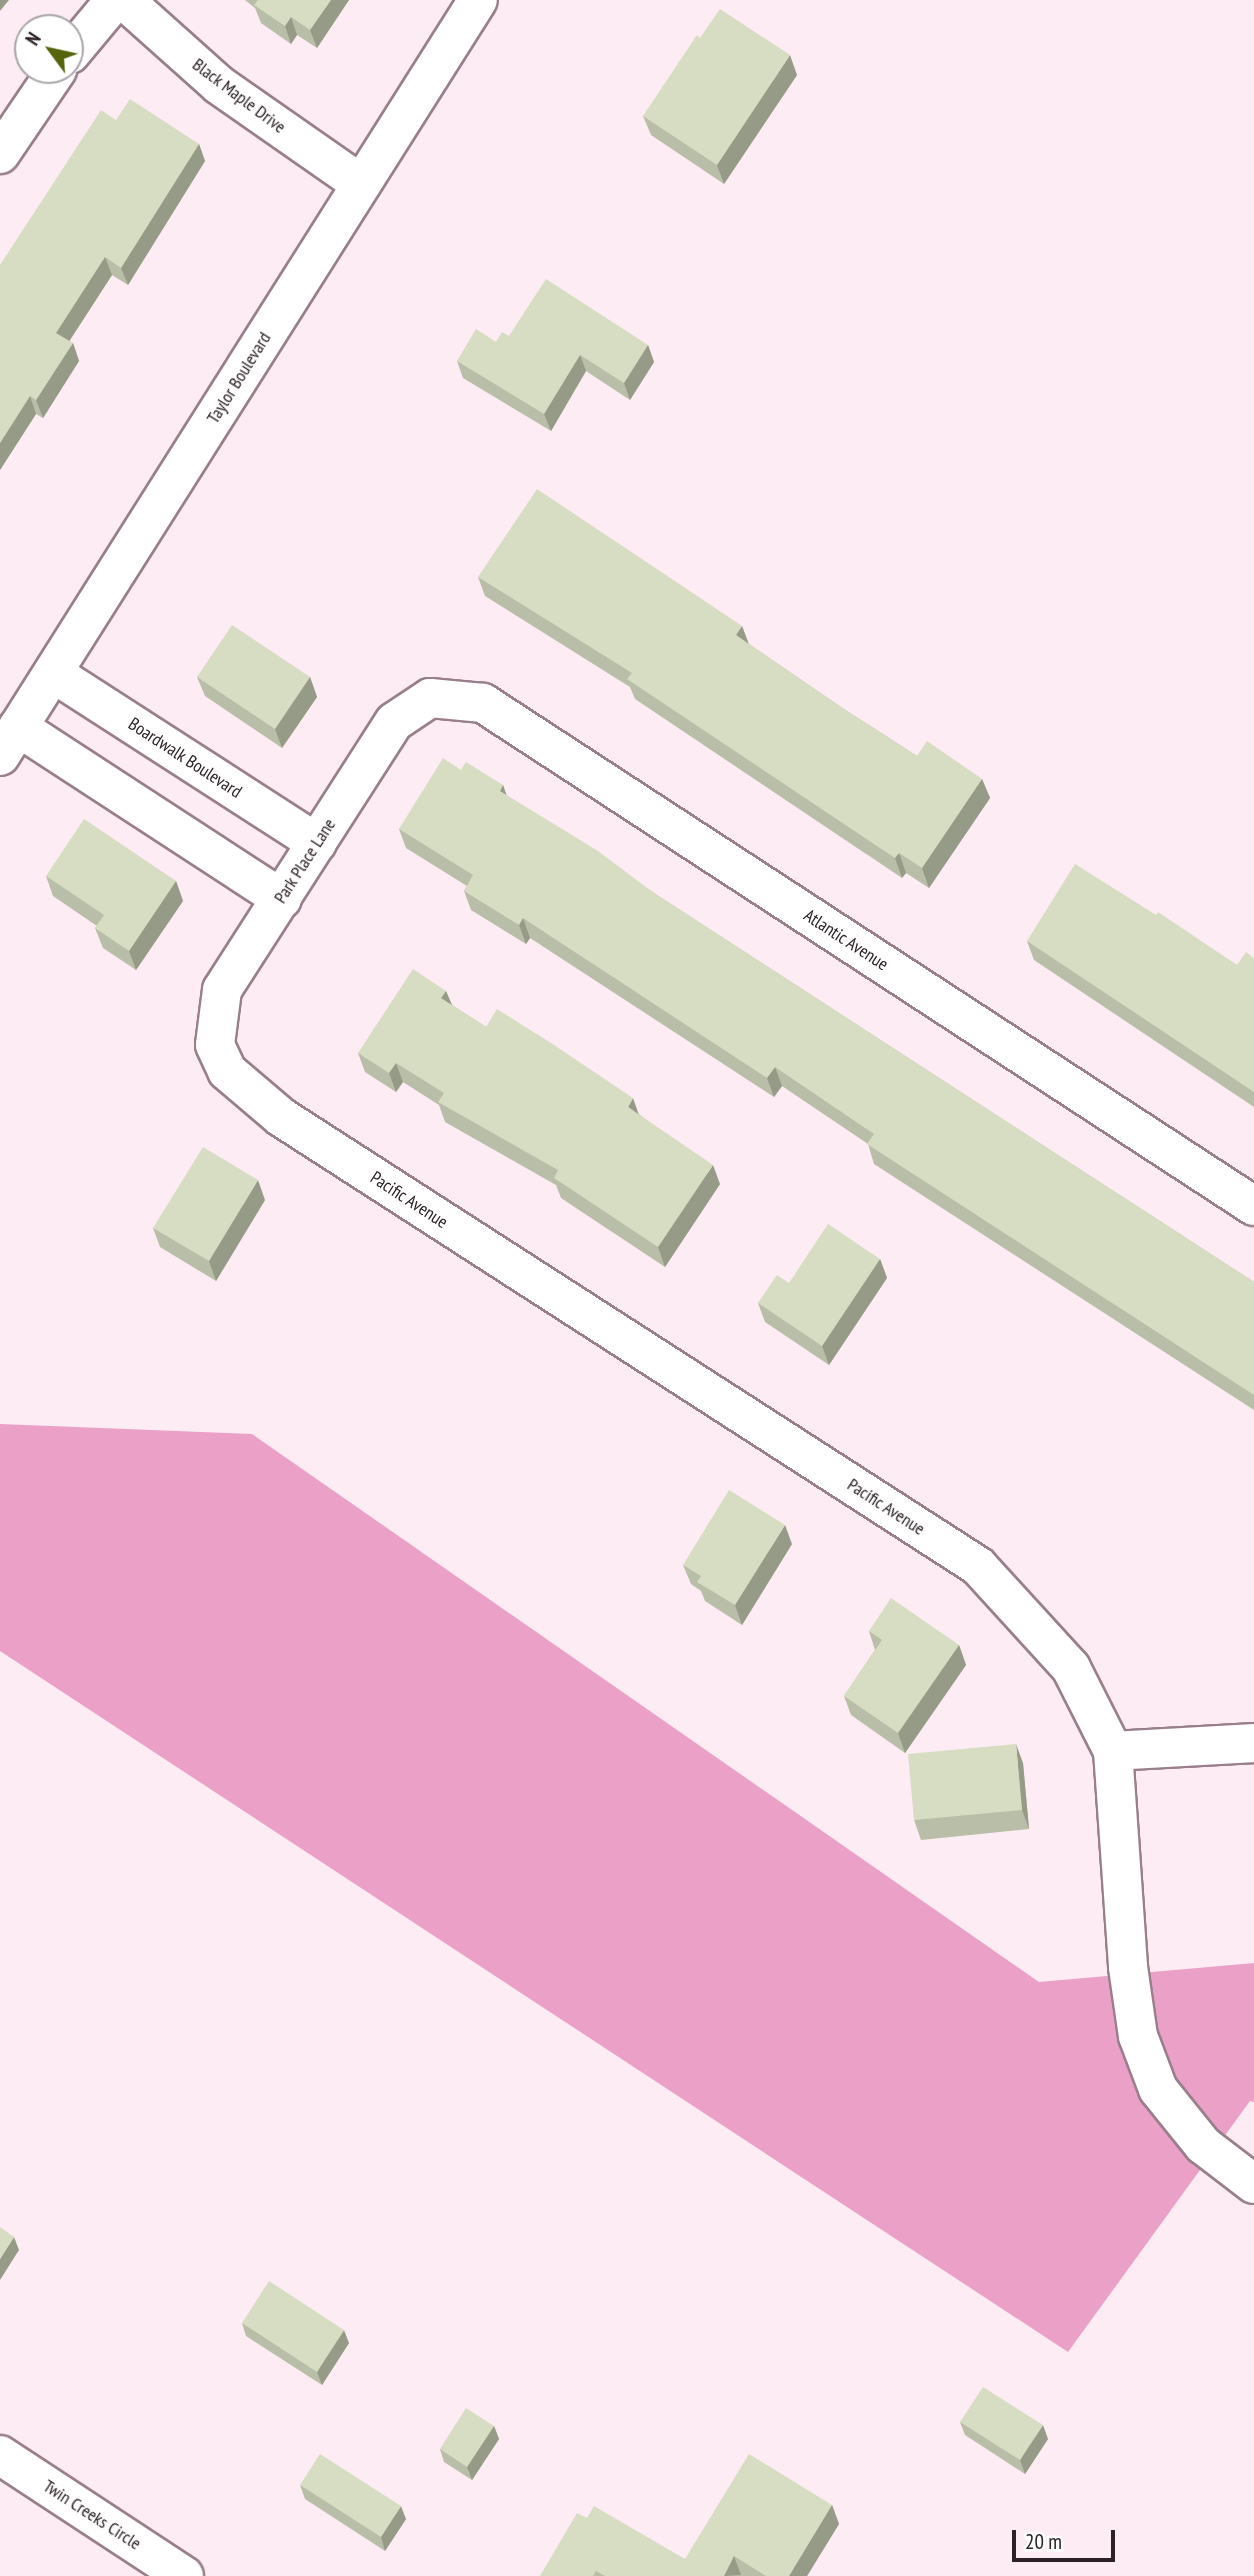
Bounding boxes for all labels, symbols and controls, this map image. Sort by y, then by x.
north arrow [14,14,84,84]
text: N [20,28,46,49]
street label: Black Maple Drive [188,54,290,138]
street label: Taylor Boulevard [202,328,276,428]
street label: Boardwalk Boulevard [124,713,246,803]
street label: Park Place Lane [269,814,341,908]
street label: Atlantic Avenue [799,904,893,976]
street label: Pacific Avenue [366,1167,452,1233]
street label: Pacific Avenue [843,1474,929,1540]
street label: Twin Creeks Circle [39,2475,145,2555]
scale bar [1016,2516,1119,2560]
text: 20 m [1025,2528,1062,2555]

